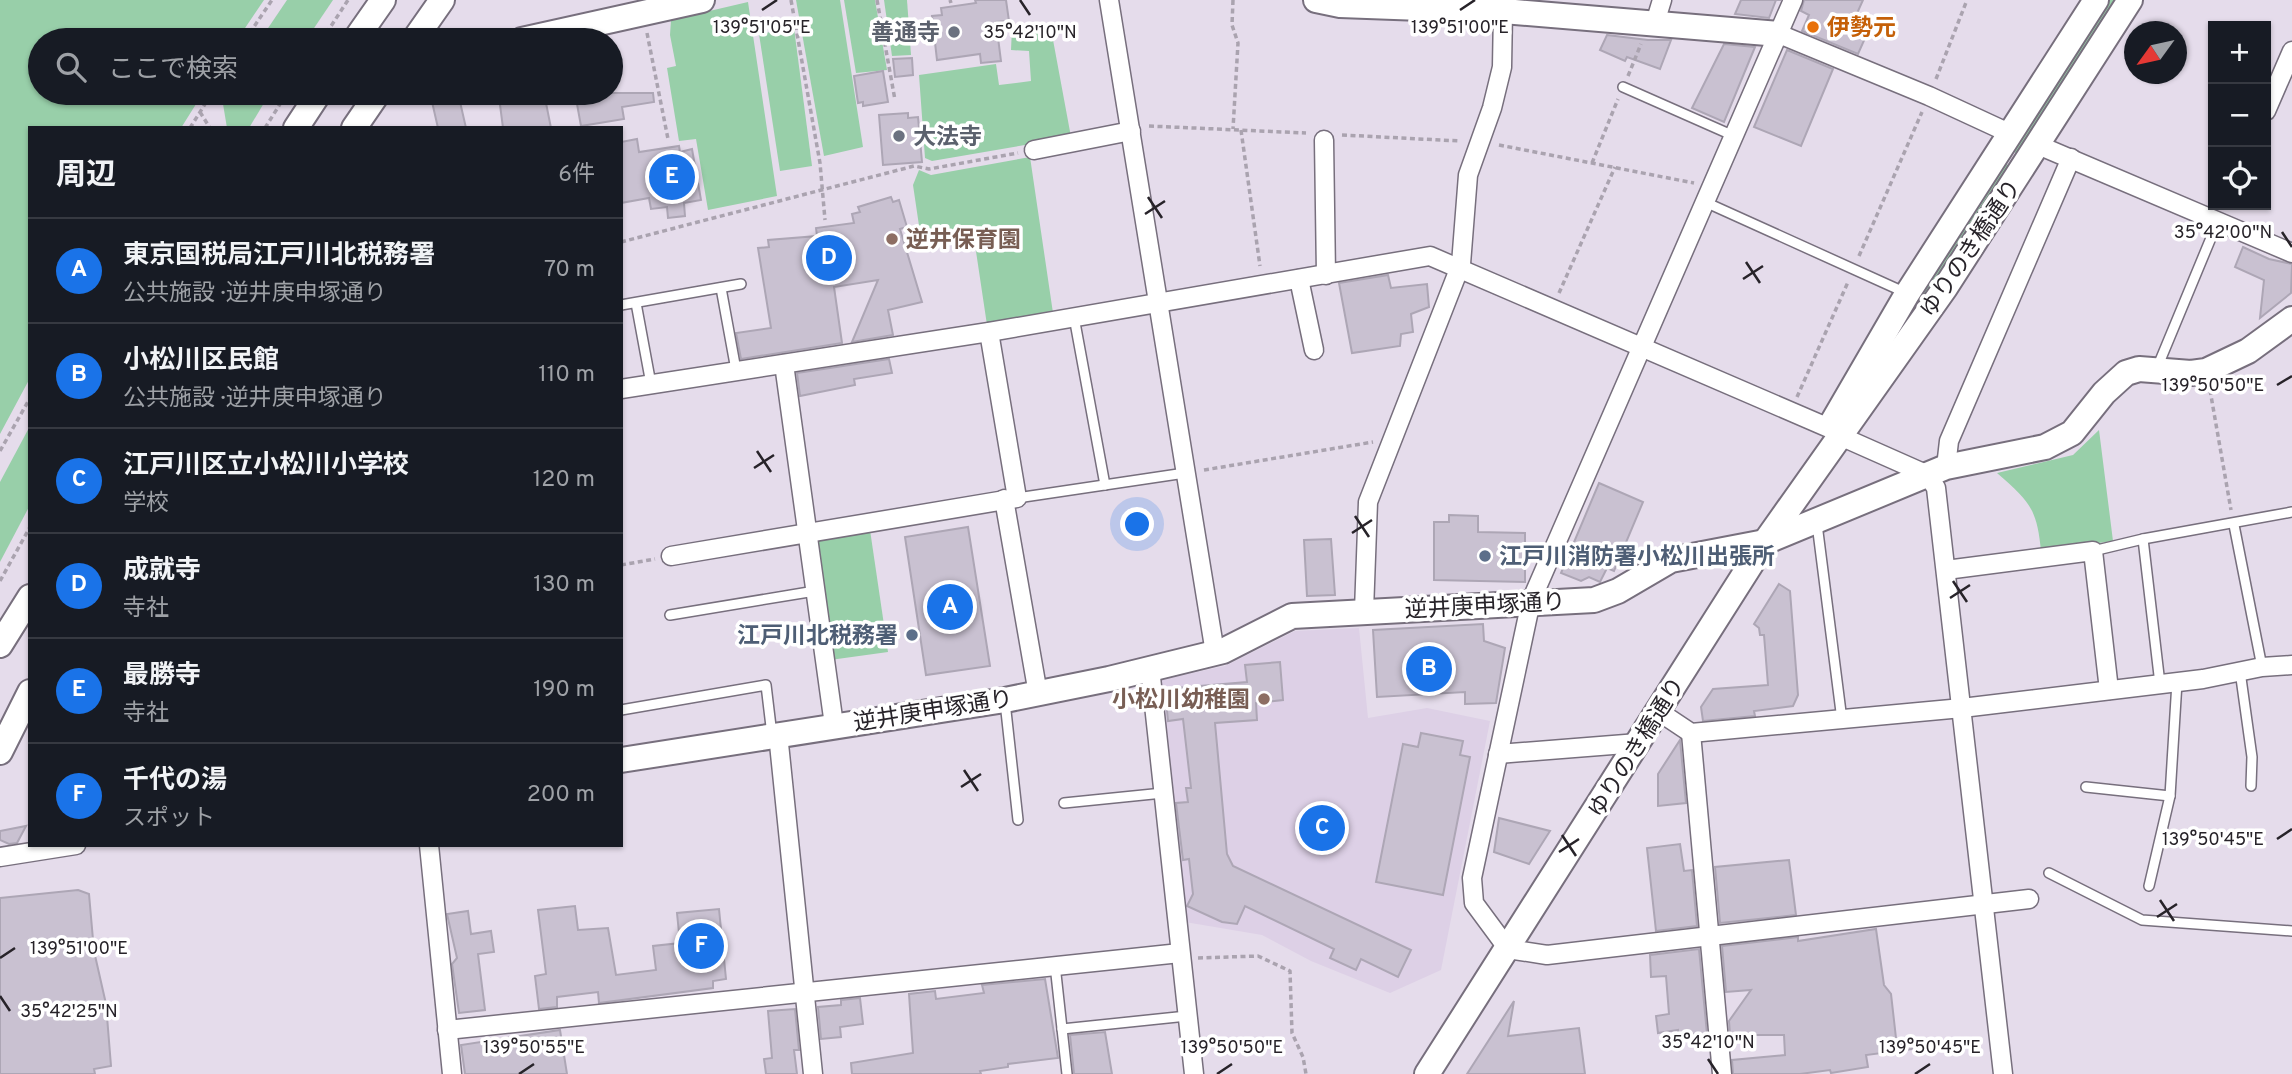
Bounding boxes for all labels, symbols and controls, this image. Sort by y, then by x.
place label: 伊勢元 [1827,15,1896,44]
text: 139°51'05"E [713,17,811,40]
text: 139°51'00"E [1411,17,1509,40]
marker: 伊勢元 [1805,19,1821,35]
place label: 善通寺 [871,20,940,49]
north arrow [2124,21,2187,84]
map controls [2208,21,2271,210]
button: + [2208,21,2271,84]
text: 35°42'10"N [983,22,1077,45]
marker: 善通寺 [946,24,962,40]
search box [28,28,623,105]
icon: search [52,48,90,86]
text: ここで検索 [108,54,238,87]
button: − [2208,84,2271,147]
place label: 大法寺 [913,124,982,153]
marker: 大法寺 [891,128,907,144]
button: locate [2208,147,2271,210]
pin: E [649,151,695,203]
text: 周辺 [56,158,116,195]
text: 6件 [558,161,595,190]
street label: ゆりのき橋通り [1915,175,2029,324]
text: 35°42'00"N [2174,222,2272,245]
place label: 逆井保育園 [906,227,1021,256]
marker: 逆井保育園 [884,231,900,247]
pin: D [806,232,852,284]
text: 東京国税局江戸川北税務署 [123,240,435,273]
text: A [71,256,87,285]
text: 70 m [544,256,595,285]
text: 公共施設 · 逆井庚申塚通り [123,280,387,309]
text: 小松川区民館 [123,345,279,378]
text: B [71,361,87,390]
text: 110 m [538,361,595,390]
text: 139°50'50"E [2162,375,2264,398]
text: 公共施設 · 逆井庚申塚通り [123,385,387,414]
text: 江戸川区立小松川小学校 [123,450,409,483]
text: C [72,466,86,495]
text: 120 m [533,466,595,495]
text: 学校 [123,490,169,519]
your location [1120,507,1154,541]
place label: 江戸川消防署小松川出張所 [1499,544,1775,573]
marker: 江戸川消防署小松川出張所 [1477,548,1493,564]
text: 成就寺 [123,555,201,588]
text: D [71,571,87,600]
text: 130 m [533,571,595,600]
pin: A [927,581,973,633]
street label: 逆井庚申塚通り [1404,589,1566,626]
text: 寺社 [123,595,169,624]
place label: 江戸川北税務署 [737,623,898,652]
marker: 江戸川北税務署 [904,627,920,643]
pin: B [1406,643,1452,695]
text: 最勝寺 [123,660,201,693]
street label: ゆりのき橋通り [1583,673,1693,824]
text: E [72,676,86,705]
text: 190 m [533,676,595,705]
street label: 逆井庚申塚通り [852,686,1015,739]
place label: 小松川幼稚園 [1112,687,1250,716]
marker: 小松川幼稚園 [1256,691,1272,707]
text: 寺社 [123,700,169,729]
text: 千代の湯 [123,765,227,798]
text: F [72,781,86,810]
text: 200 m [527,781,595,810]
pin: C [1299,802,1345,854]
text: スポット [123,805,215,834]
text: 139°50'45"E [2162,829,2264,852]
pin: F [678,920,724,972]
text: 139°51'00"E [30,938,128,961]
text: 35°42'25"N [20,1001,118,1024]
text: 35°42'10"N [1661,1032,1755,1055]
text: 139°50'55"E [483,1037,585,1060]
text: 139°50'50"E [1181,1037,1283,1060]
text: 139°50'45"E [1879,1037,1981,1060]

